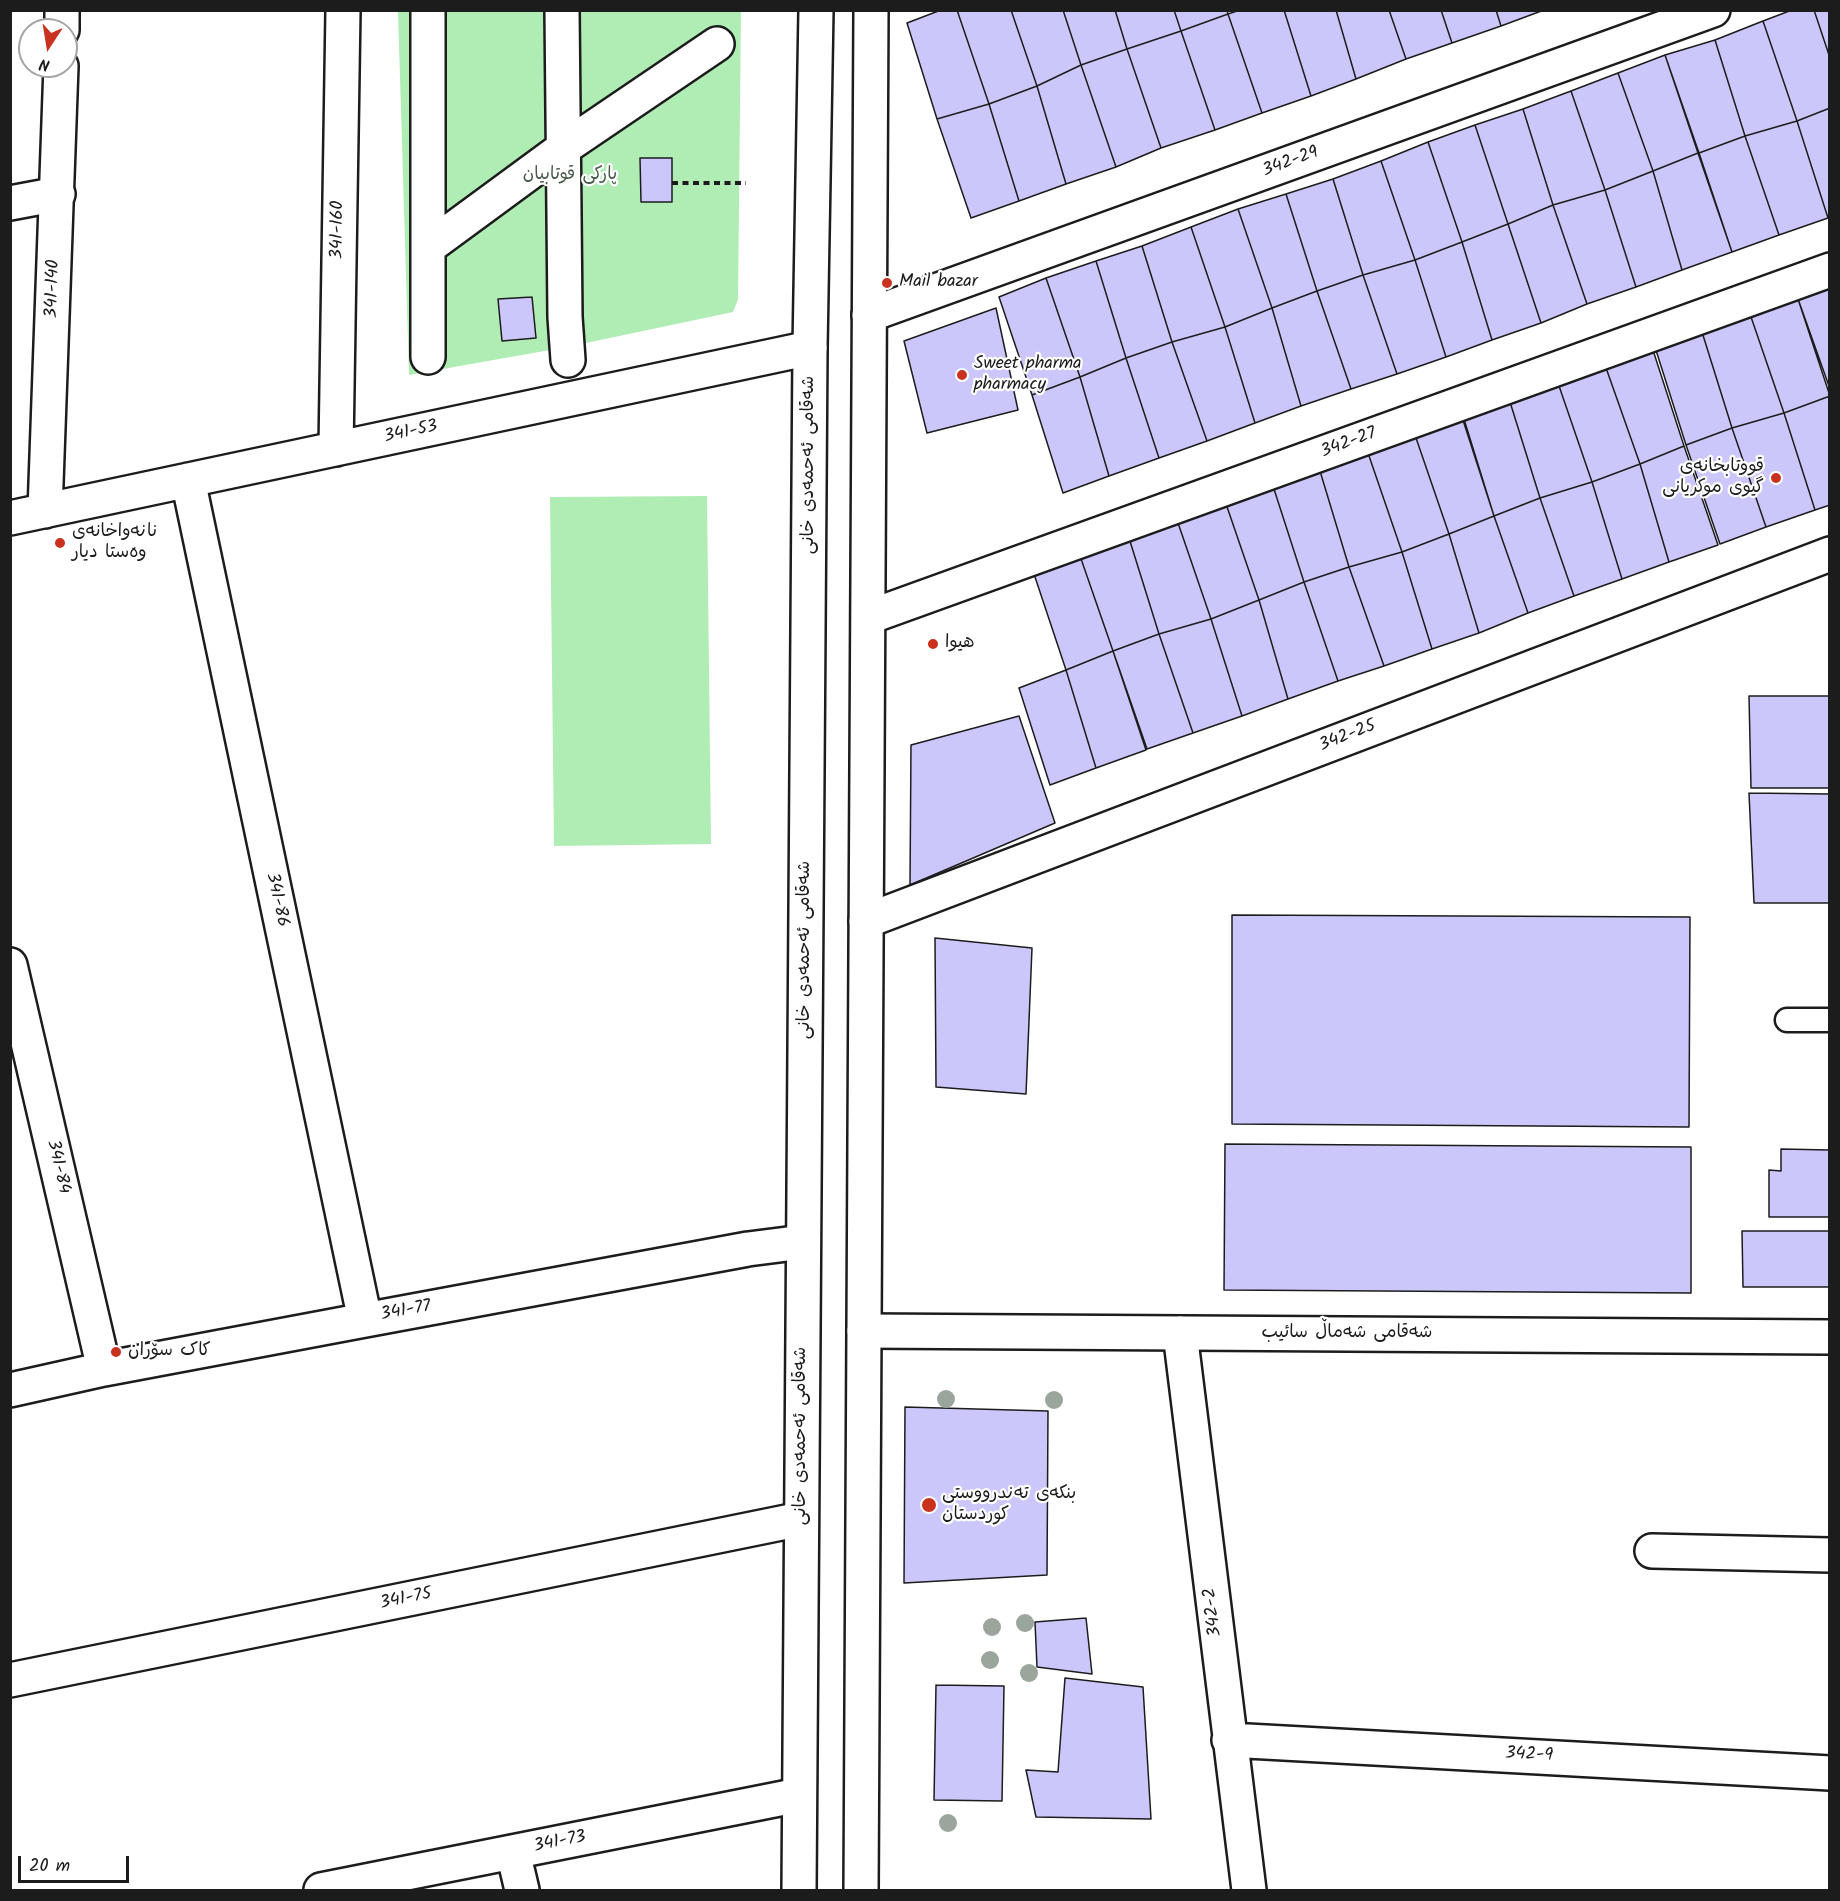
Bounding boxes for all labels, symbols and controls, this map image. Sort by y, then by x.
north arrow [18,18,78,78]
text: N [37,51,52,77]
street label: 342-29 [1260,143,1322,183]
park label: پارکی قوتابیان [523,165,617,187]
street label: 341-160 [328,200,350,260]
street label: 341-140 [42,259,66,319]
place label: Mail bazar [899,272,978,294]
marker: Mail bazar [880,276,894,290]
place label: Sweet pharma pharmacy [974,354,1081,397]
marker: Sweet pharma pharmacy [955,368,969,382]
street label: شەقامی ئەحمەدی خانی [799,376,821,554]
street label: 341-53 [382,417,440,449]
street label: 342-27 [1318,424,1380,464]
place label: قووتابخانەی گيوی موكريانی [1662,457,1764,500]
marker: قووتابخانەی گيوی موكريانی [1769,471,1783,485]
place label: نانەواخانەی وەستا دیار [72,522,157,564]
marker: نانەواخانەی وەستا دیار [53,536,67,550]
place label: هيوا [945,633,975,655]
marker: هيوا [926,637,940,651]
street label: 342-25 [1317,716,1379,758]
street label: شەقامی ئەحمەدی خانی [795,861,817,1039]
street label: 341-86 [260,871,292,929]
street label: 341-84 [40,1138,74,1196]
street label: 341-77 [379,1297,433,1327]
street label: شەقامی شەماڵ سائیب [1262,1323,1432,1345]
place label: کاک سۆران [128,1341,211,1363]
marker: کاک سۆران [109,1345,123,1359]
street label: شەقامی ئەحمەدی خانی [791,1347,813,1525]
place label: بنکەی تەندرووستی کوردستان [942,1484,1076,1526]
marker: بنکەی تەندرووستی کوردستان [920,1496,938,1514]
street label: 341-75 [378,1584,434,1616]
street label: 342-2 [1200,1586,1228,1638]
street label: 342-9 [1505,1744,1553,1768]
street label: 341-73 [532,1827,588,1859]
scale bar [21,1844,132,1882]
text: 20 m [29,1852,70,1881]

